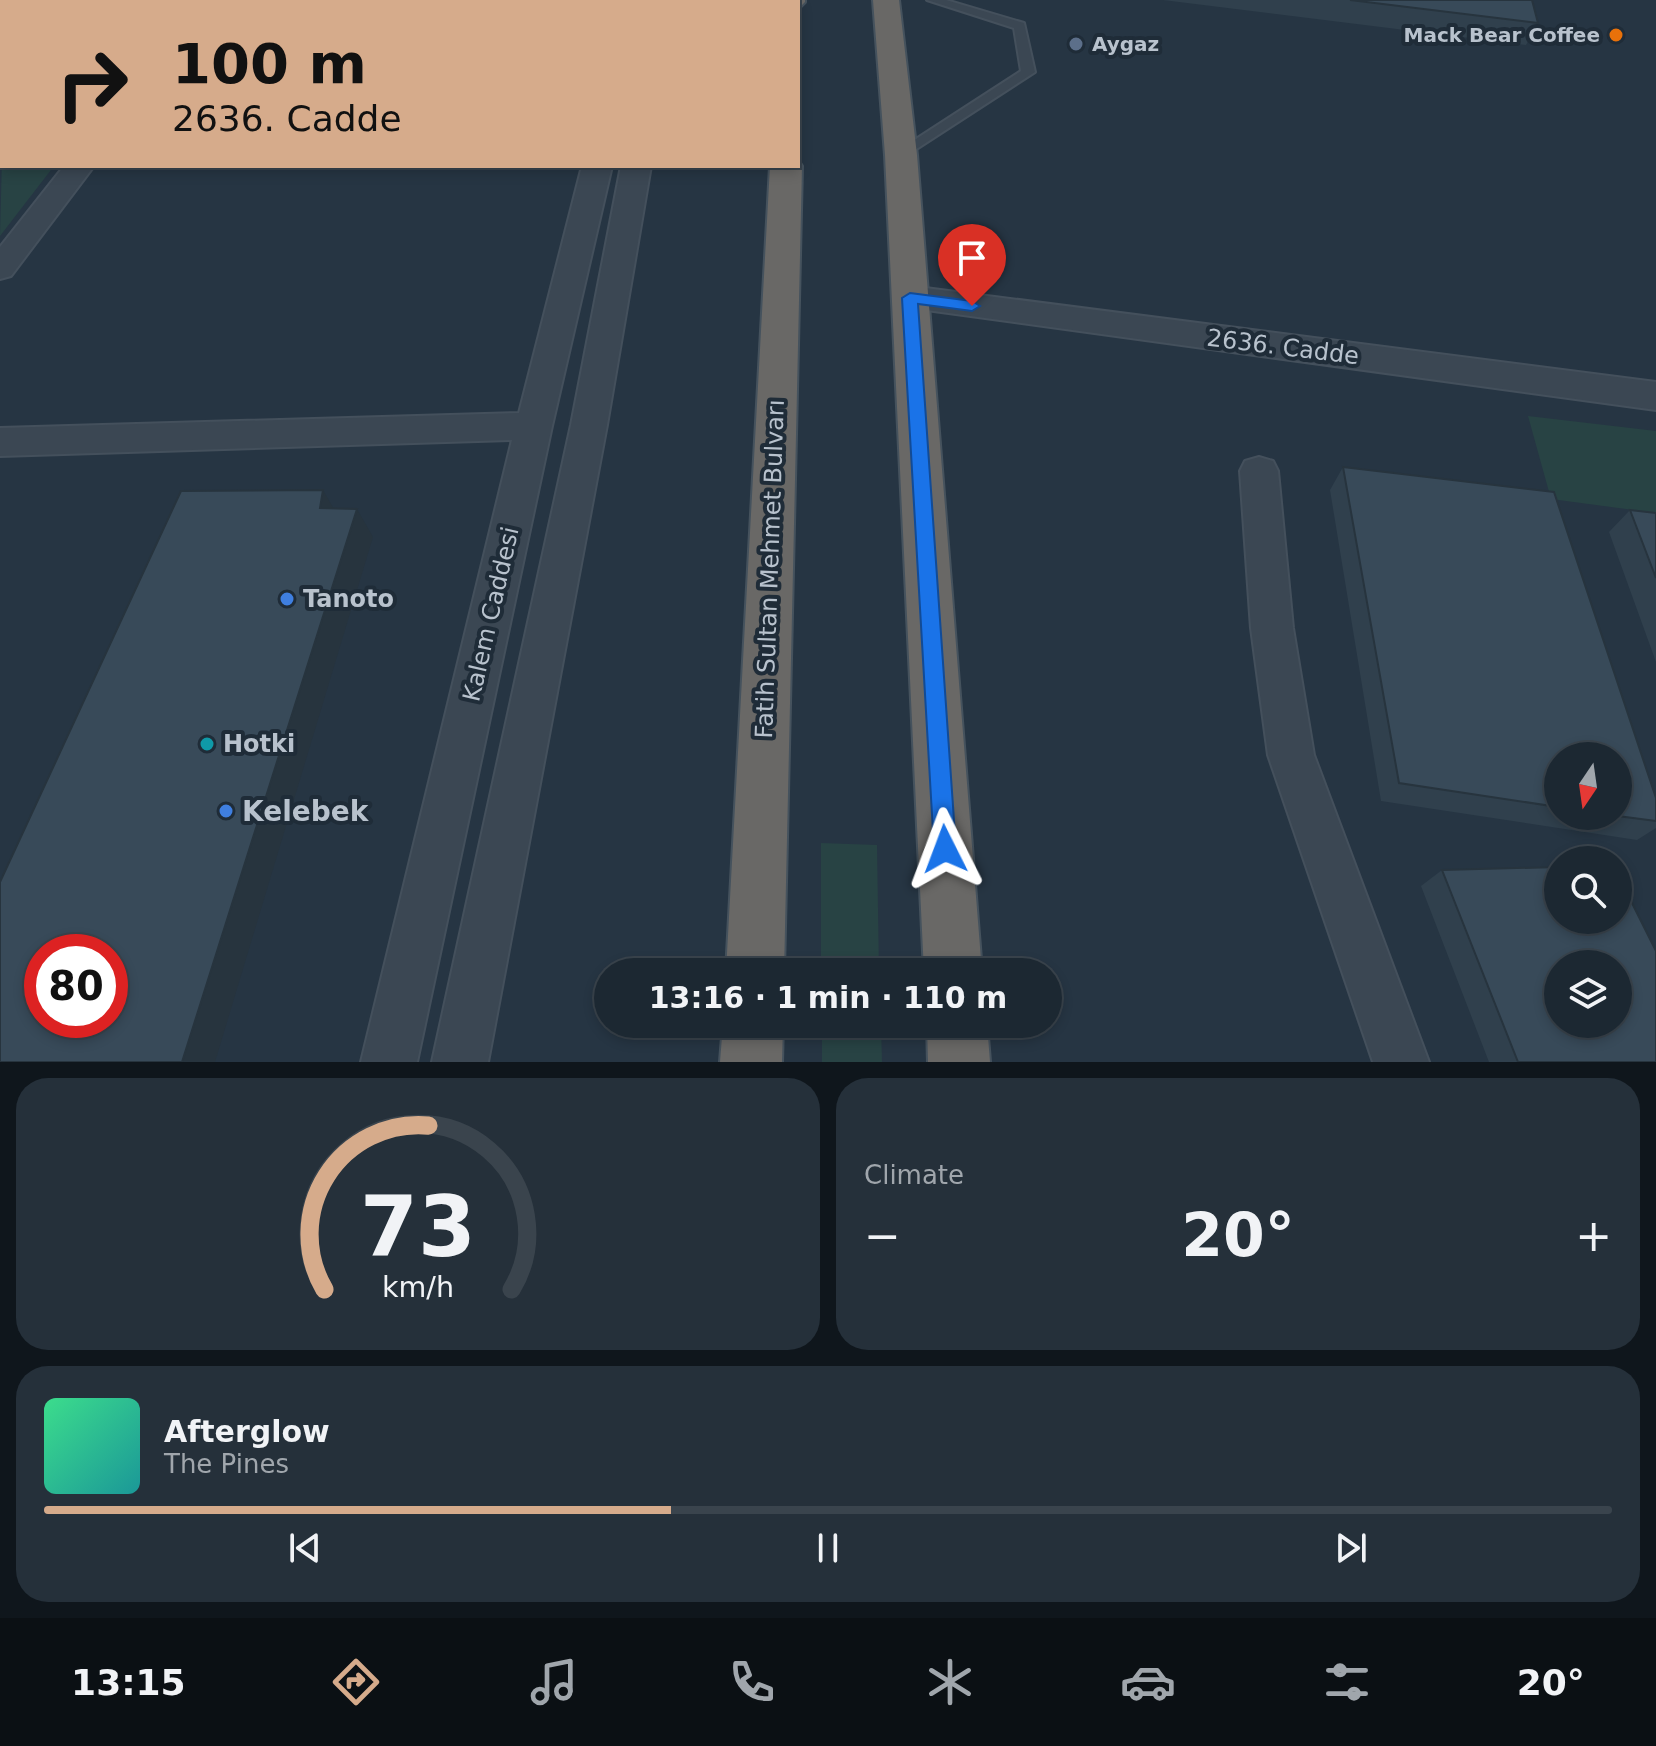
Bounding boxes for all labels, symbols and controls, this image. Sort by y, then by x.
place label: Mack Bear Coffee [1404,23,1600,47]
marker: Mack Bear Coffee [1607,26,1625,44]
text: 100 m [172,31,367,96]
icon: right [40,32,144,136]
place label: Aygaz [1092,32,1159,56]
marker: Aygaz [1067,35,1085,53]
text: 2636. Cadde [172,98,402,139]
pin [938,224,1006,306]
icon: arrive [950,236,994,280]
street label: 2636. Cadde [1205,324,1361,370]
street label: Fatih Sultan Mehmet Bulvarı [750,399,790,739]
street label: Kalem Caddesi [457,524,525,704]
place label: Tanoto [303,585,394,613]
marker: Tanoto [278,590,296,608]
place label: Hotki [223,730,295,758]
marker: Hotki [198,735,216,753]
north arrow [1544,742,1632,830]
map controls [1544,742,1632,1038]
place label: Kelebek [242,795,370,828]
marker: Kelebek [217,802,235,820]
position arrow [903,807,987,891]
button: search [1544,846,1632,934]
speed limit sign: 80 [24,934,128,1038]
button: layers [1544,950,1632,1038]
text: 13:16 · 1 min · 110 m [649,980,1007,1015]
text: Climate [864,1160,964,1190]
text: 73 [360,1179,476,1276]
text: 20° [1181,1200,1295,1270]
text: − [864,1210,901,1261]
text: + [1575,1210,1612,1261]
text: km/h [382,1270,454,1304]
text: Afterglow [164,1414,330,1449]
text: The Pines [164,1449,289,1479]
icon: previous [283,1526,327,1570]
icon: pause [806,1526,850,1570]
icon: next [1329,1526,1373,1570]
icon: directions [328,1654,384,1710]
icon: music [526,1654,582,1710]
icon: phone [724,1654,780,1710]
icon: climate [922,1654,978,1710]
icon: car [1120,1654,1176,1710]
icon: filters [1319,1654,1375,1710]
text: 13:15 [71,1662,186,1703]
text: 20° [1517,1662,1585,1703]

